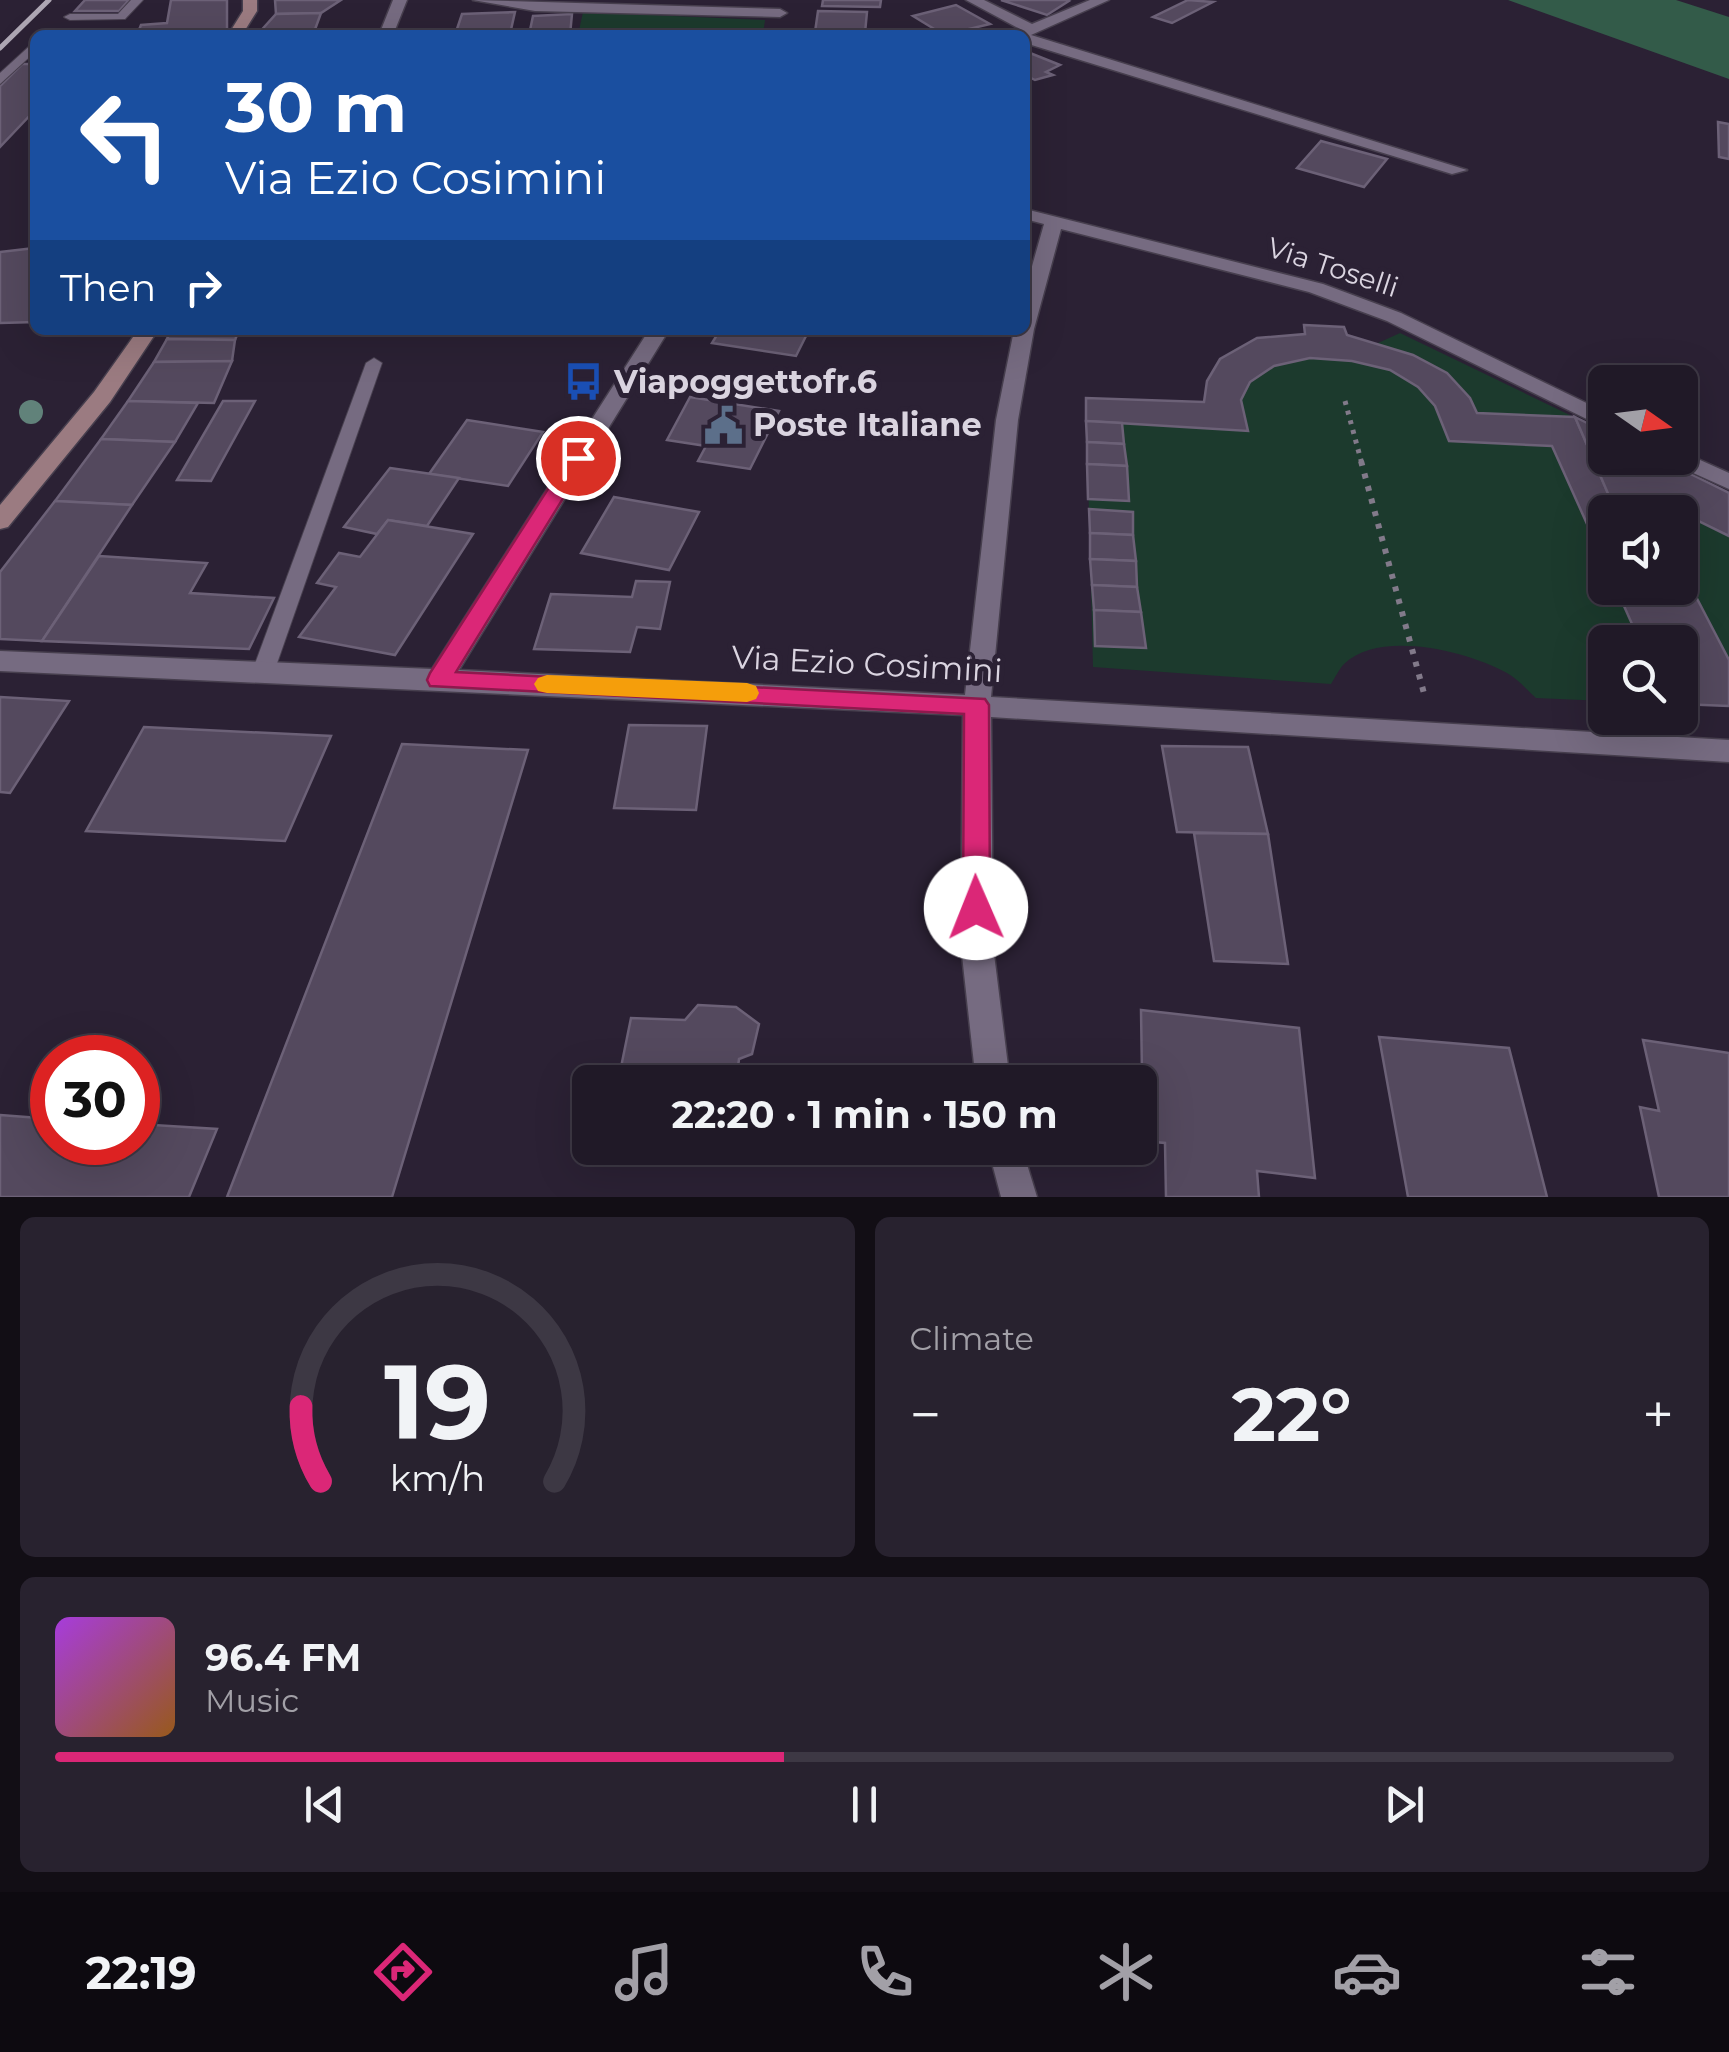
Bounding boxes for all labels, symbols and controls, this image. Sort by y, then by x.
text: 30 m [225,64,407,150]
icon: left [60,70,190,200]
text: Via Ezio Cosimini [225,150,606,205]
street label: Via Toselli [1263,230,1403,304]
icon: right [176,260,231,315]
text: Then [60,264,156,311]
bus stop icon: Viapoggettofr.6 [563,361,605,403]
place label: Viapoggettofr.6 [613,362,877,401]
north arrow [1588,365,1698,475]
map controls [1588,365,1698,735]
public building icon: Poste Italiane [702,404,744,446]
place label: Poste Italiane [753,405,982,444]
pin [536,416,621,501]
icon: arrive [551,431,606,486]
button: sound [1588,495,1698,605]
button: search [1588,625,1698,735]
street label: Via Ezio Cosimini [731,637,1003,690]
position arrow [924,856,1028,960]
speed limit sign: 30 [30,1035,160,1165]
text: 22:20 · 1 min · 150 m [671,1091,1058,1138]
text: Climate [910,1319,1034,1358]
text: 19 [384,1338,491,1465]
text: 22° [1232,1368,1352,1460]
text: − [910,1381,941,1448]
text: + [1642,1381,1674,1448]
text: km/h [390,1456,485,1500]
text: 96.4 FM [205,1634,361,1681]
text: Music [205,1681,299,1720]
icon: previous [297,1777,352,1832]
icon: pause [837,1777,892,1832]
icon: next [1377,1777,1432,1832]
icon: directions [368,1937,438,2007]
icon: music [609,1937,679,2007]
icon: phone [850,1937,920,2007]
icon: climate [1091,1937,1161,2007]
icon: car [1332,1937,1402,2007]
icon: filters [1573,1937,1643,2007]
text: 22:19 [86,1945,197,2000]

